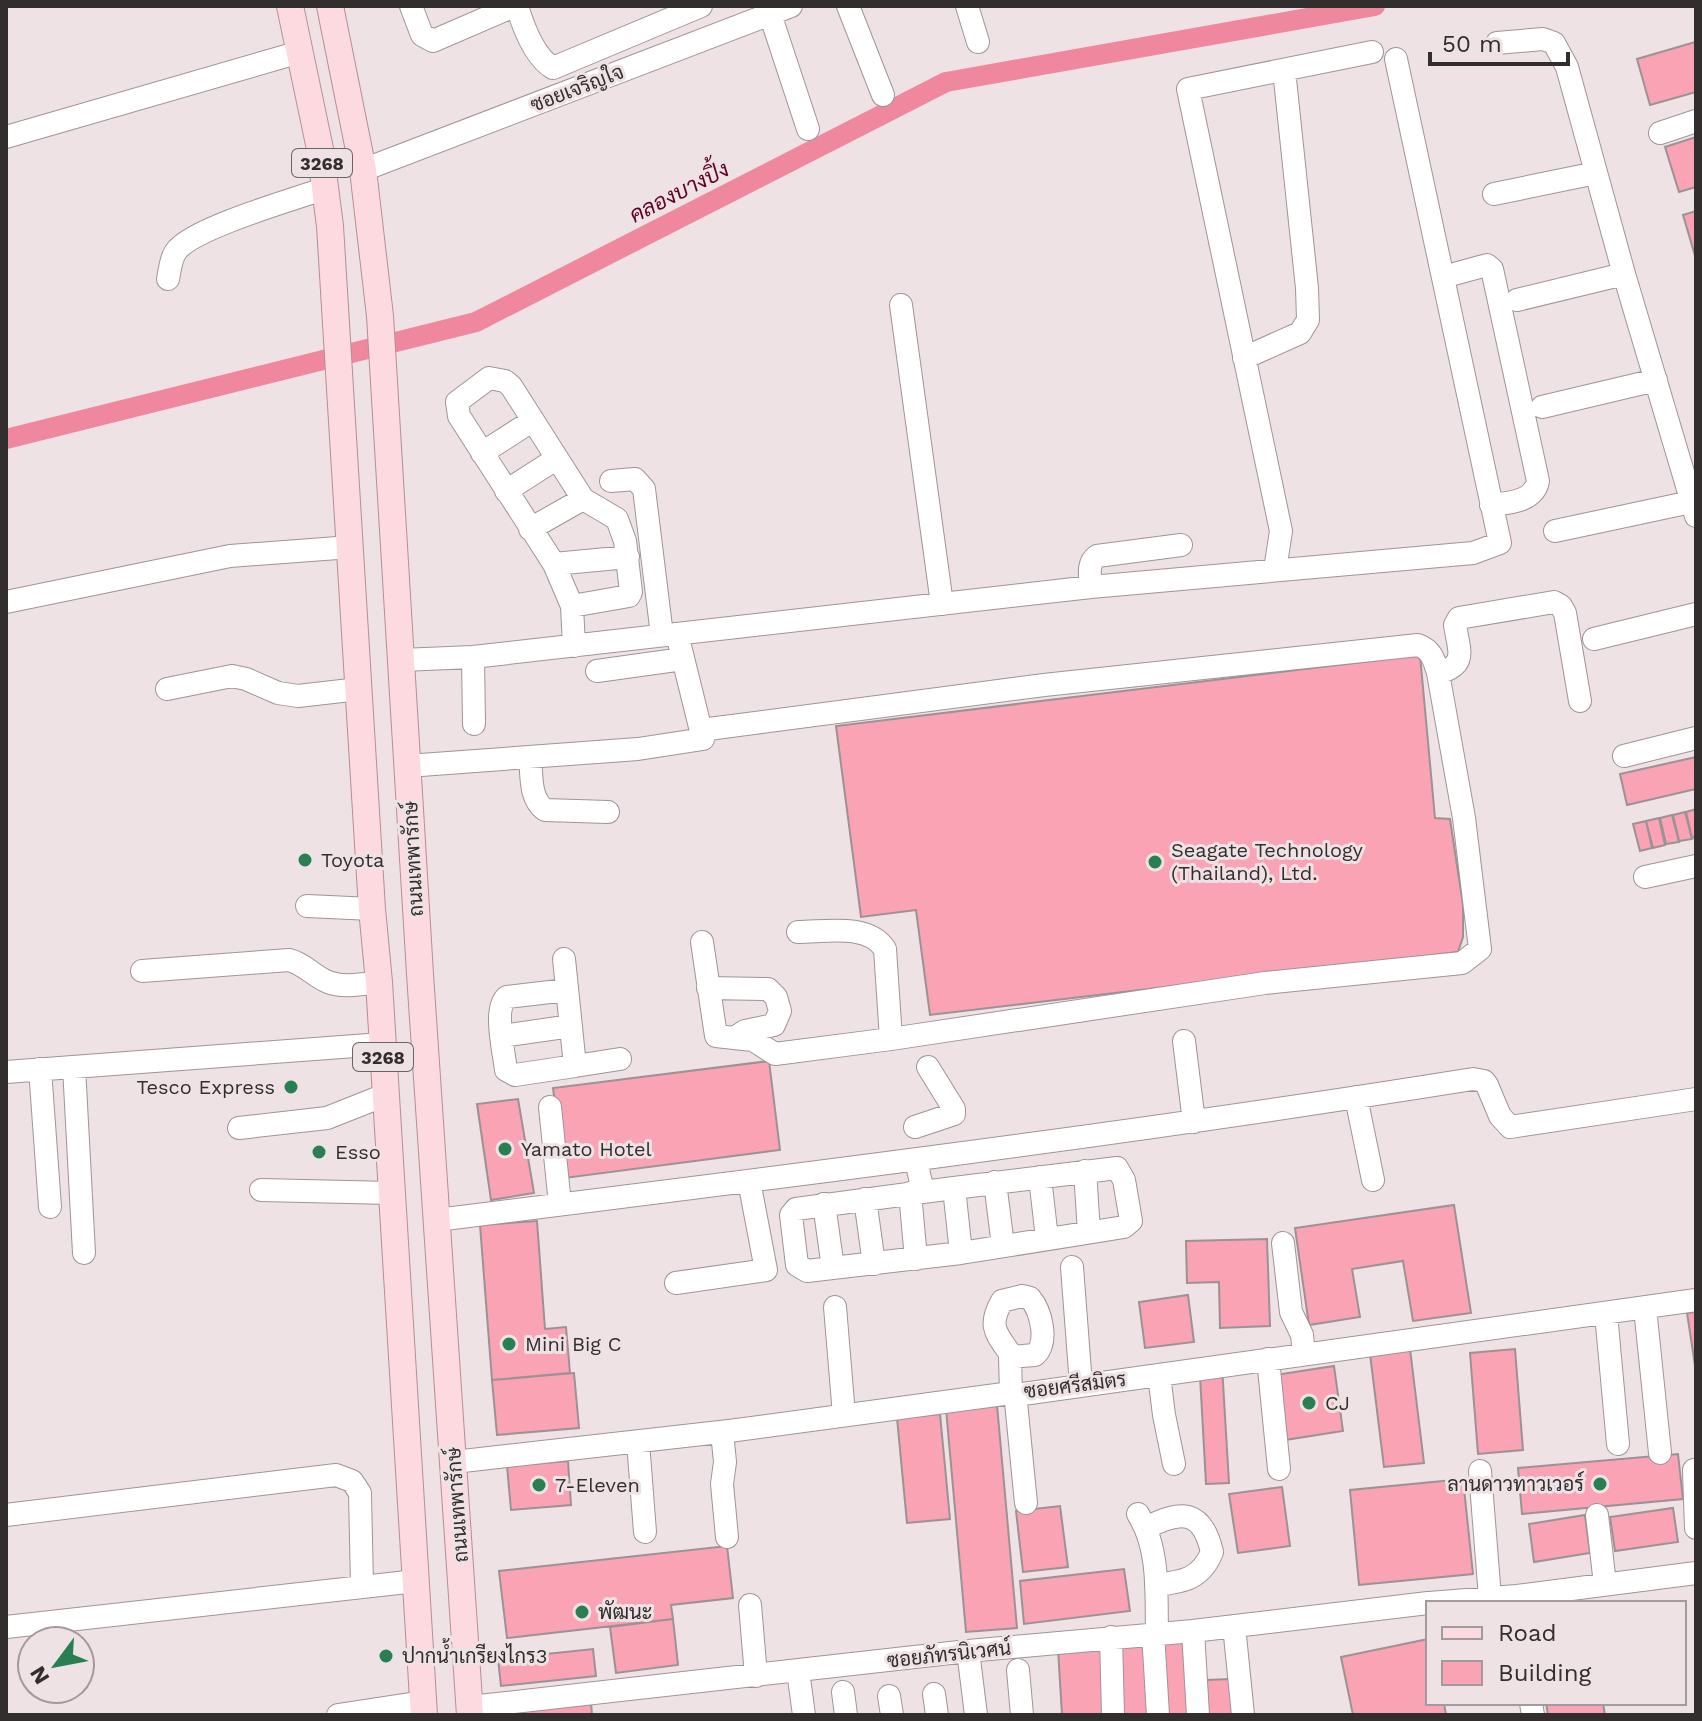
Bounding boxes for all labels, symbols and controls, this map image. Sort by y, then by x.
scale bar [1430,16,1568,66]
text: 50 m [1442,30,1502,58]
street label: ซอยเจริญใจ [527,58,627,117]
road number: 3268 [292,149,352,177]
water label: คลองบางปิ้ง [622,151,733,228]
street label: ถนนเทพารักษ์ [396,800,428,917]
place label: Seagate Technology (Thailand), Ltd. [1171,838,1364,885]
place label: Toyota [321,848,384,872]
marker: Toyota [296,851,314,869]
marker: Seagate Technology (Thailand), Ltd. [1146,853,1164,871]
road number: 3268 [353,1043,413,1071]
place label: Tesco Express [137,1075,275,1099]
marker: Tesco Express [282,1078,300,1096]
place label: Yamato Hotel [521,1137,652,1161]
place label: Esso [335,1140,381,1164]
marker: Yamato Hotel [496,1140,514,1158]
marker: Esso [310,1143,328,1161]
place label: Mini Big C [525,1332,621,1356]
marker: Mini Big C [500,1335,518,1353]
street label: ซอยศรีสมิตร [1022,1366,1128,1403]
place label: CJ [1325,1391,1350,1415]
marker: CJ [1300,1394,1318,1412]
street label: ถนนเทพารักษ์ [439,1446,473,1563]
place label: ลานดาวทาวเวอร์ [1447,1470,1584,1496]
place label: 7-Eleven [555,1473,640,1497]
marker: ลานดาวทาวเวอร์ [1591,1475,1609,1493]
marker: 7-Eleven [530,1476,548,1494]
place label: พัฒนะ [598,1600,652,1624]
legend [1426,1601,1686,1705]
marker: พัฒนะ [573,1603,591,1621]
text: Road [1498,1619,1557,1647]
north arrow [16,1625,96,1705]
street label: ซอยภัทรนิเวศน์ [886,1634,1012,1672]
place label: ปากน้ำเกรียงไกร3 [402,1638,547,1668]
marker: ปากน้ำเกรียงไกร3 [377,1647,395,1665]
text: Building [1498,1659,1591,1687]
text: N [25,1662,54,1689]

